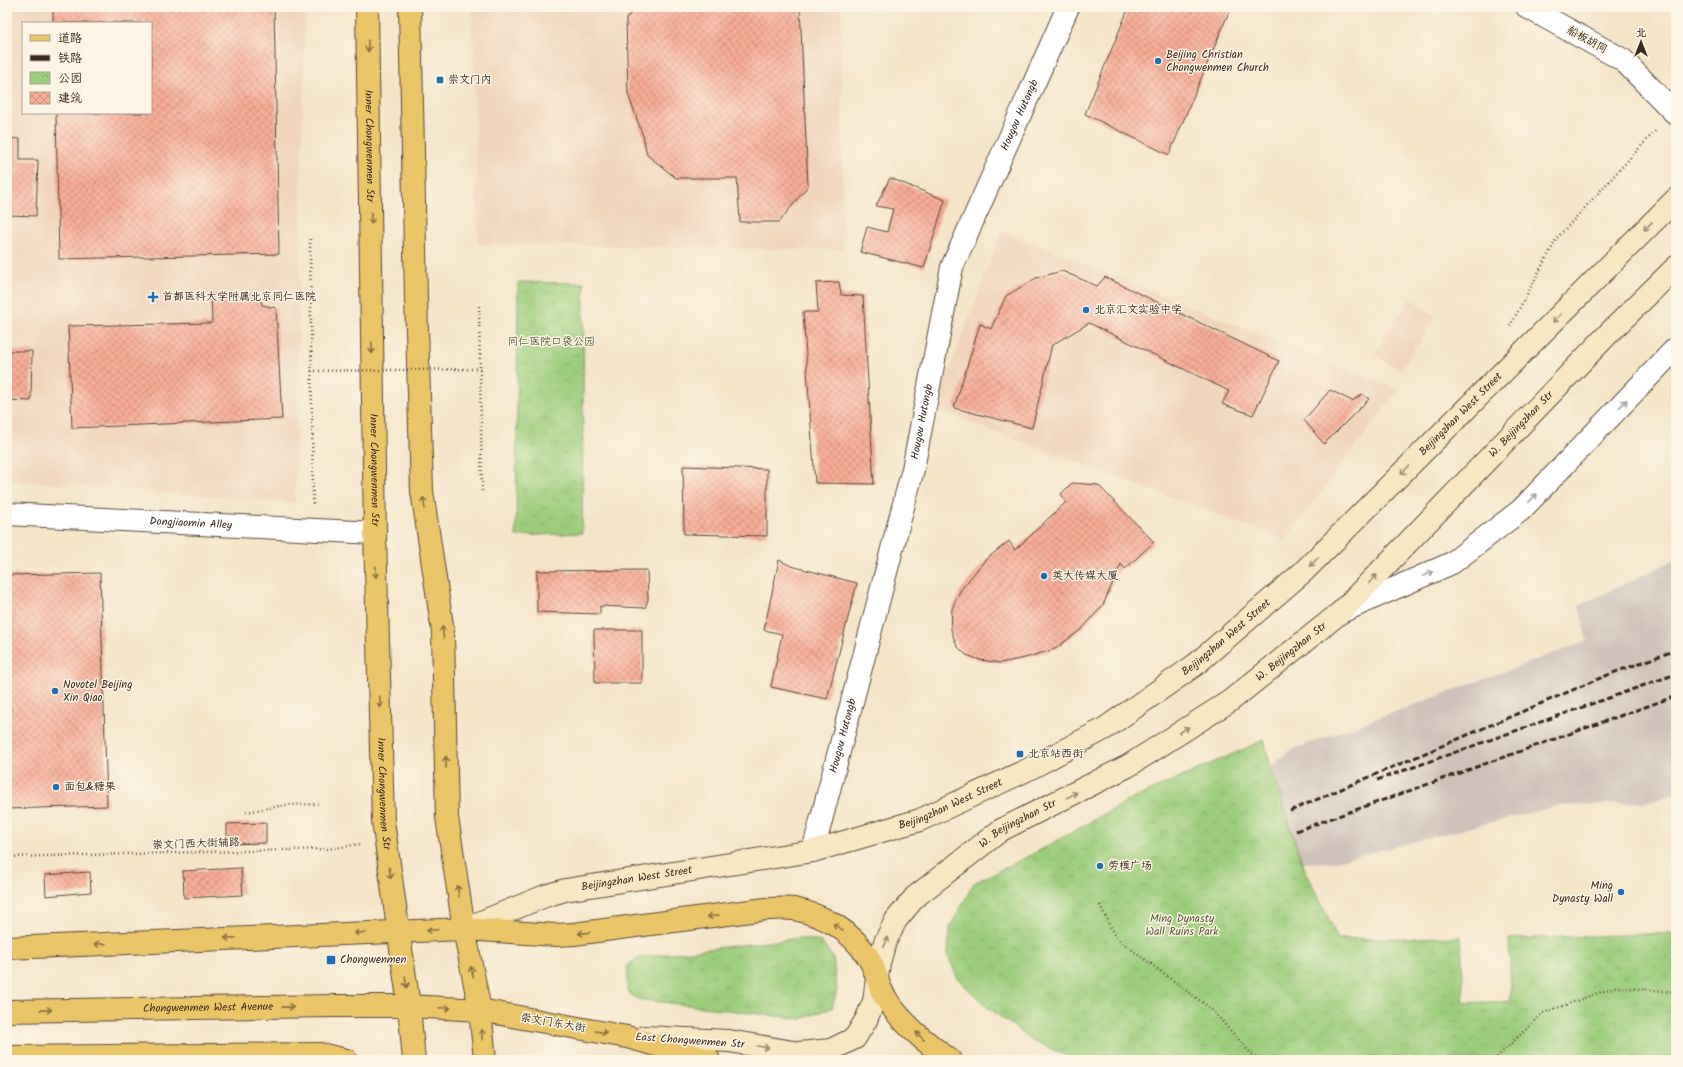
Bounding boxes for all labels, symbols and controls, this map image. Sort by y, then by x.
street label: 船板胡同 [1563,21,1611,59]
legend [22,22,152,114]
north arrow [1621,22,1661,62]
text: 北 [1636,24,1647,42]
text: 道路 [58,29,82,48]
one-way arrow [364,39,372,52]
place label: Beijing Christian Chongwenmen Church [1166,46,1269,77]
text: 铁路 [58,49,82,68]
marker: Beijing Christian Chongwenmen Church [1153,56,1163,66]
text: 公园 [58,69,82,88]
place label: 崇文门内 [448,71,492,89]
marker: 崇文门内 [435,75,445,85]
street label: Hougou Hutongb [996,76,1044,154]
text: 建筑 [58,89,82,108]
street label: Inner Chongwenmen Str [359,89,379,204]
one-way arrow [367,211,374,224]
one-way arrow [1644,221,1653,231]
place label: 首都医科大学附属北京同仁医院 [162,288,316,306]
marker: 首都医科大学附属北京同仁医院 [147,291,159,303]
place label: 北京汇文实验中学 [1094,301,1182,319]
marker: 北京汇文实验中学 [1081,305,1091,315]
one-way arrow [1552,313,1562,323]
park label: 同仁医院口袋公园 [507,333,595,351]
one-way arrow [369,341,376,354]
street label: Beijingzhan West Street [1415,368,1507,460]
street label: Hougou Hutongb [906,382,938,461]
street label: W. Beijingzhan Str [1485,386,1559,462]
one-way arrow [1618,399,1627,409]
street label: Inner Chongwenmen Str [364,413,384,528]
one-way arrow [1400,465,1410,475]
one-way arrow [1528,493,1537,503]
one-way arrow [420,497,428,510]
street label: Dongjiaomin Alley [149,512,233,535]
one-way arrow [1309,557,1319,567]
one-way arrow [372,565,380,578]
place label: 英大传媒大厦 [1052,567,1118,585]
one-way arrow [1422,570,1434,577]
marker: 英大传媒大厦 [1039,571,1049,581]
one-way arrow [1368,574,1377,585]
street label: Beijingzhan West Street [1178,594,1275,681]
street label: W. Beijingzhan Str [1252,617,1332,686]
one-way arrow [439,626,446,639]
place label: Novotel Beijing Xin Qiao [63,676,132,707]
marker: Novotel Beijing Xin Qiao [50,686,60,696]
one-way arrow [376,695,384,708]
street label: Hougou Hutongb [825,696,862,775]
one-way arrow [1178,726,1190,734]
street label: Inner Chongwenmen Str [372,737,396,853]
place label: 北京站西街 [1028,745,1084,763]
marker: 北京站西街 [1015,749,1025,759]
one-way arrow [442,756,449,769]
street label: Beijingzhan West Street [896,773,1006,835]
place label: 面包&糖果 [64,778,116,796]
marker: 面包&糖果 [51,782,61,792]
one-way arrow [1065,791,1077,798]
street label: W. Beijingzhan Str [975,794,1061,853]
street label: 崇文门西大街辅路 [152,833,240,855]
place label: 劳模广场 [1108,857,1152,875]
street label: Beijingzhan West Street [580,861,694,896]
marker: 劳模广场 [1095,861,1105,871]
one-way arrow [386,866,394,879]
place label: Ming Dynasty Wall [1552,877,1613,908]
one-way arrow [454,885,462,898]
marker: Ming Dynasty Wall [1616,887,1626,897]
park label: Ming Dynasty Wall Ruins Park [1146,910,1219,941]
one-way arrow [707,912,720,920]
one-way arrow [833,923,844,931]
one-way arrow [426,926,439,934]
one-way arrow [354,929,367,937]
one-way arrow [578,929,591,937]
one-way arrow [224,935,237,942]
one-way arrow [882,937,890,949]
one-way arrow [94,940,107,948]
place label: Chongwenmen [340,951,406,969]
marker: Chongwenmen [325,954,337,966]
one-way arrow [468,965,476,978]
one-way arrow [402,976,410,989]
street label: Chongwenmen West Avenue [143,998,273,1018]
one-way arrow [281,1003,294,1011]
one-way arrow [438,1004,451,1011]
one-way arrow [39,1006,52,1014]
street label: 崇文门东大街 [519,1008,588,1038]
one-way arrow [594,1028,607,1036]
street label: East Chongwenmen Str [635,1028,747,1054]
one-way arrow [479,1029,486,1042]
one-way arrow [915,1031,925,1041]
one-way arrow [756,1043,769,1051]

